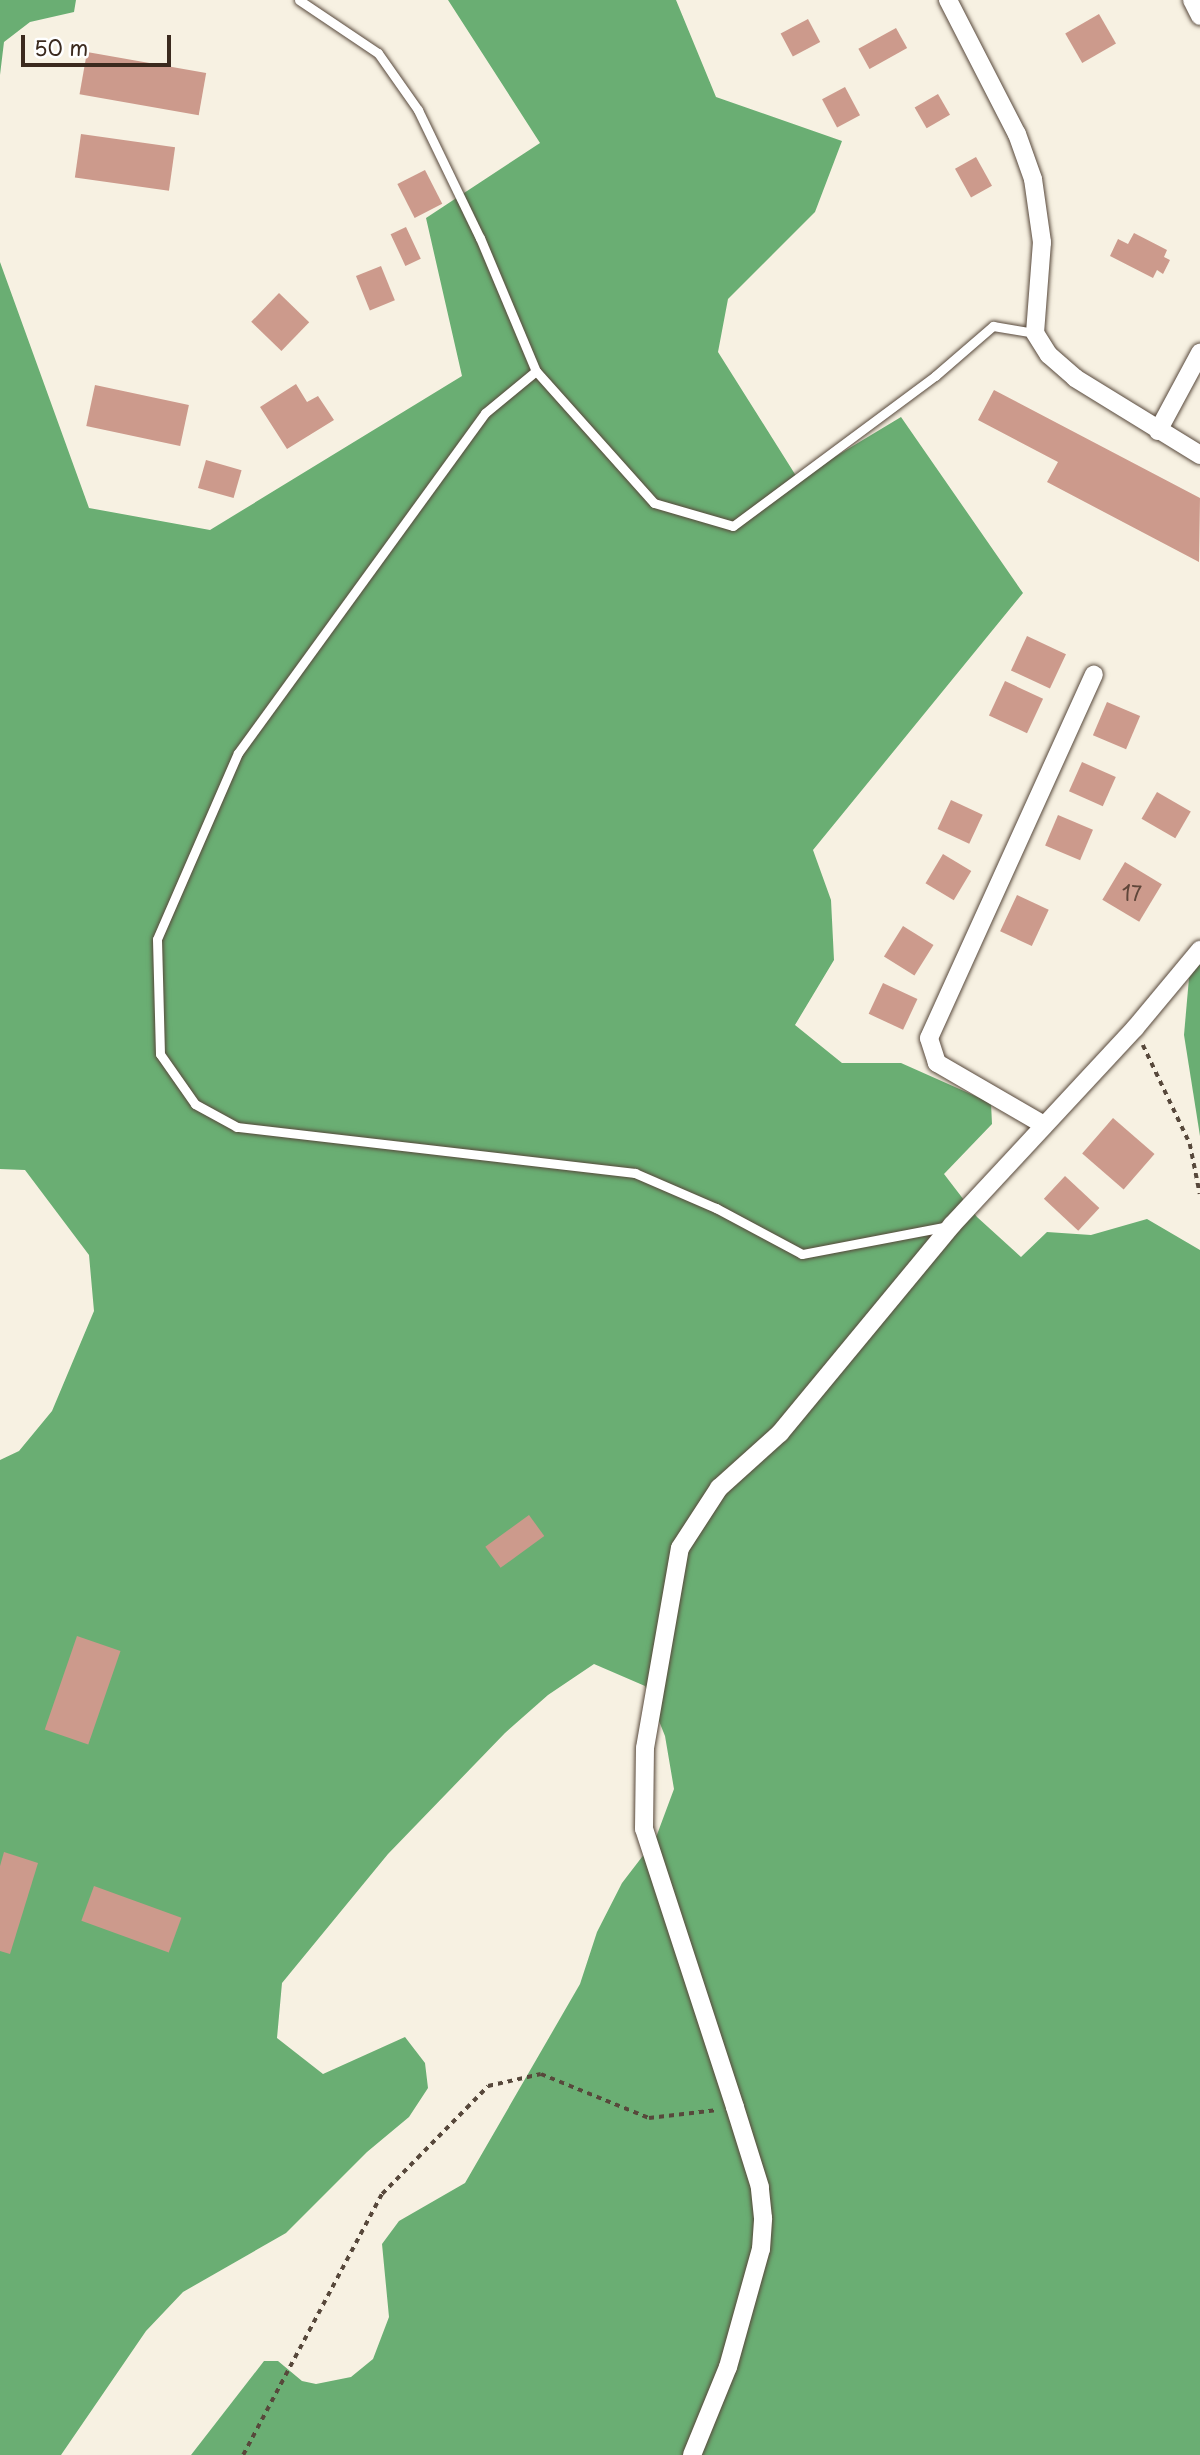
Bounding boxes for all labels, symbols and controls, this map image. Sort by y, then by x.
scale bar [24,21,175,65]
text: 50 m [34,31,88,63]
house number: 17 [1122,879,1142,905]

